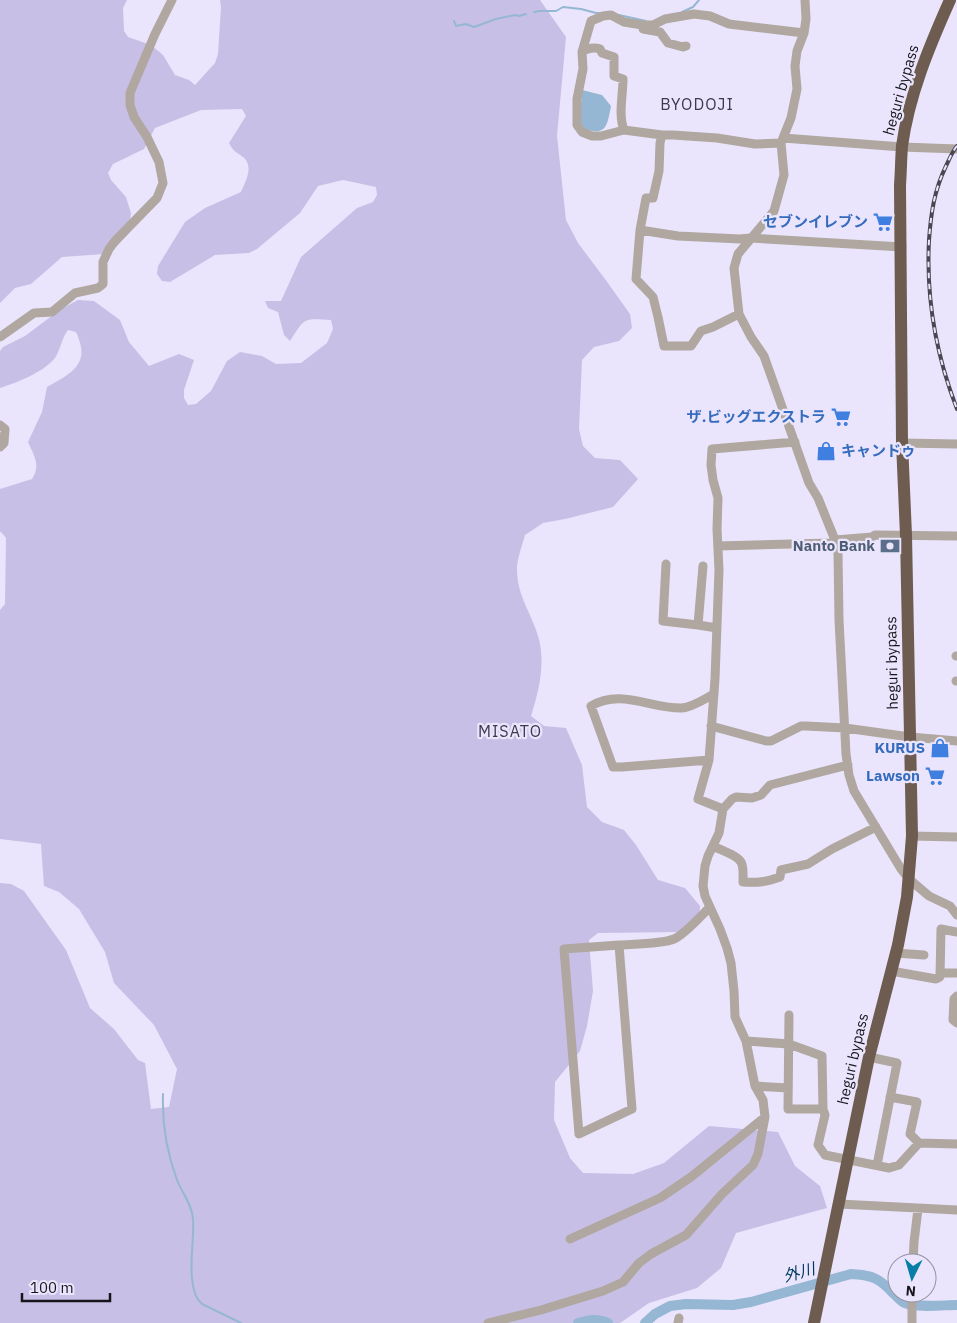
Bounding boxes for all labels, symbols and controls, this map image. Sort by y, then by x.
street label: heguri bypass [879,42,923,137]
district label: BYODOJI [660,94,734,114]
supermarket icon: セブンイレブン [872,211,894,233]
place label: セブンイレブン [763,212,868,231]
supermarket icon: ザ.ビッグエクストラ [830,406,852,428]
place label: ザ.ビッグエクストラ [687,407,826,426]
shop icon: キャンドゥ [815,440,837,462]
place label: キャンドゥ [841,441,916,460]
bank icon: Nanto Bank [879,535,901,557]
place label: Nanto Bank [793,536,875,555]
street label: heguri bypass [881,616,902,710]
district label: MISATO [478,721,542,741]
shop icon: KURUS [929,737,951,759]
place label: KURUS [874,738,925,757]
supermarket icon: Lawson [924,765,946,787]
place label: Lawson [866,766,920,785]
street label: heguri bypass [833,1011,872,1106]
north arrow [887,1253,937,1303]
water label: 外川 [781,1258,819,1286]
scale bar [22,1270,110,1302]
text: 100 m [30,1278,74,1297]
text: N [905,1282,917,1300]

